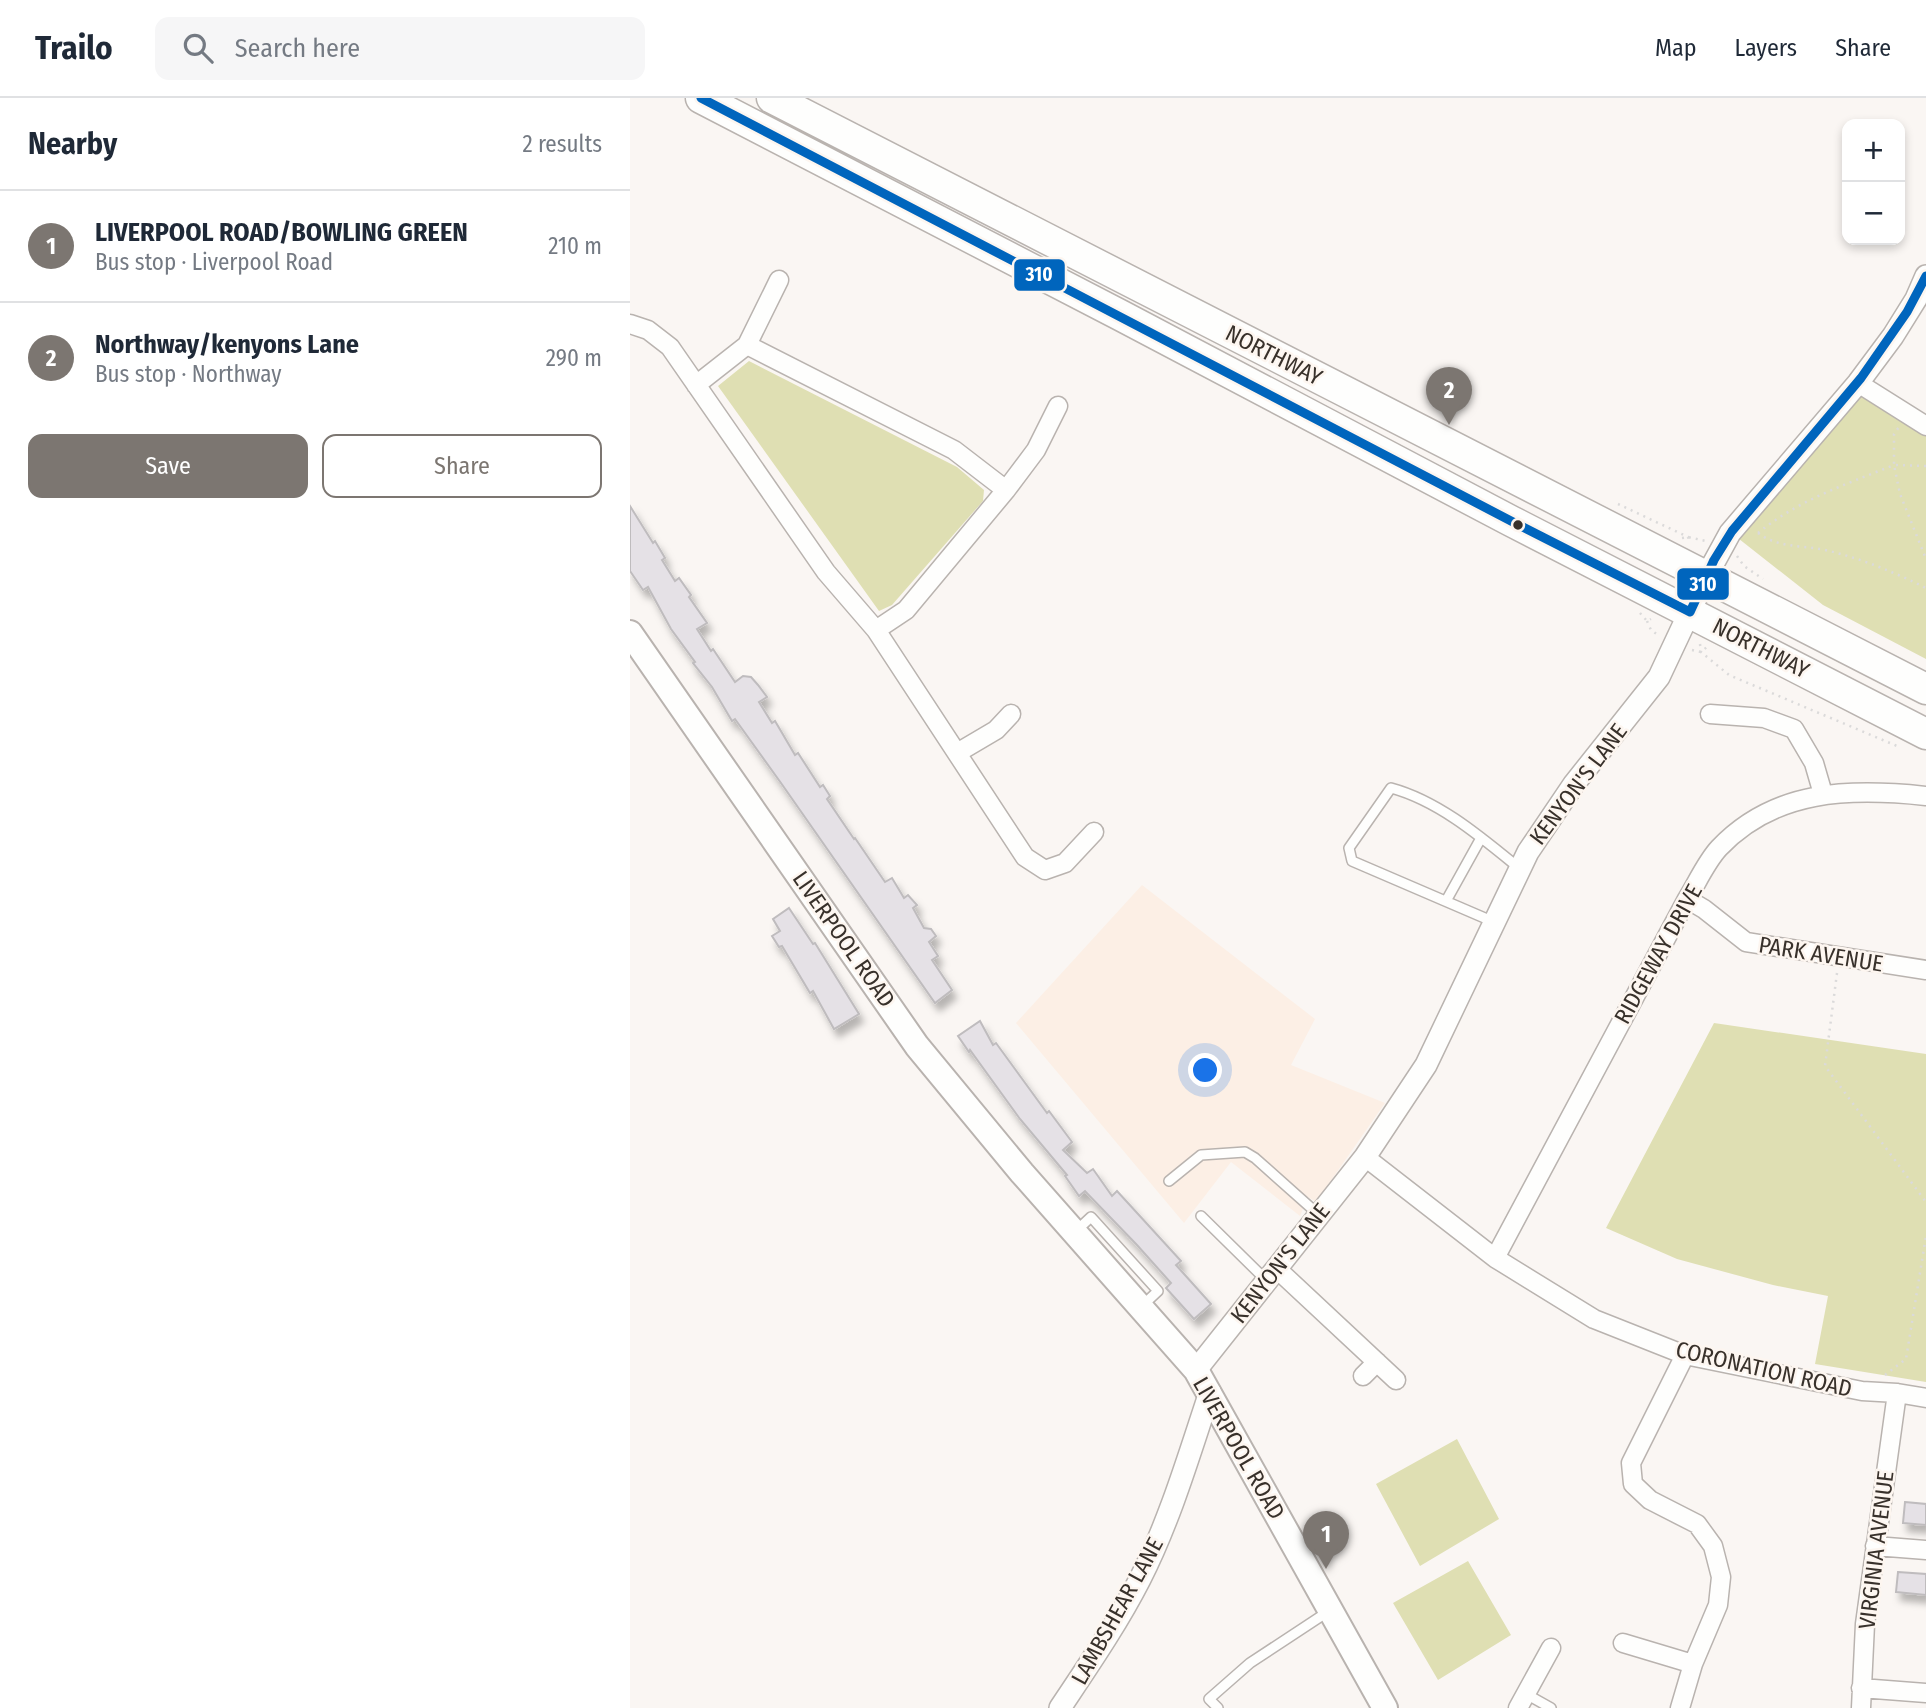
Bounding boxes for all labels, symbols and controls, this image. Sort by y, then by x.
search box [155,17,645,80]
text: Trailo [35,28,113,68]
icon: search [179,29,217,67]
text: Search here [235,33,360,64]
text: Map [1655,34,1697,62]
text: Layers [1735,34,1797,62]
text: Share [1835,34,1891,62]
map controls [1842,119,1905,245]
button: + [1842,119,1905,182]
text: Nearby [28,126,117,162]
text: 2 results [522,130,602,158]
button: − [1842,182,1905,245]
text: LIVERPOOL ROAD/BOWLING GREEN [95,217,468,248]
text: 1 [46,232,56,260]
text: 210 m [548,232,602,260]
text: Bus stop · Liverpool Road [95,248,333,276]
line badge: 310 [1013,258,1066,292]
text: 310 [1024,263,1053,286]
street label: NORTHWAY [1221,319,1327,391]
text: Northway/kenyons Lane [95,329,359,360]
text: 2 [46,344,56,372]
text: 290 m [546,344,602,372]
text: Bus stop · Northway [95,360,282,388]
pin: 2 [1426,367,1472,425]
button: Save [28,434,308,498]
button: Share [322,434,602,498]
unlabelled marker [1511,518,1525,532]
line badge: 310 [1676,567,1730,601]
text: 310 [1688,573,1717,596]
street label: NORTHWAY [1708,612,1814,684]
street label: KENYON'S LANE [1523,718,1633,850]
street label: LIVERPOOL ROAD [787,866,901,1012]
street label: RIDGEWAY DRIVE [1608,879,1708,1029]
street label: PARK AVENUE [1757,930,1885,978]
your location [1188,1053,1222,1087]
street label: KENYON'S LANE [1224,1197,1336,1329]
street label: CORONATION ROAD [1673,1335,1855,1403]
street label: LIVERPOOL ROAD [1187,1372,1291,1524]
street label: VIRGINIA AVENUE [1852,1469,1900,1631]
pin: 1 [1303,1511,1349,1569]
street label: LAMBSHEAR LANE [1065,1533,1169,1689]

